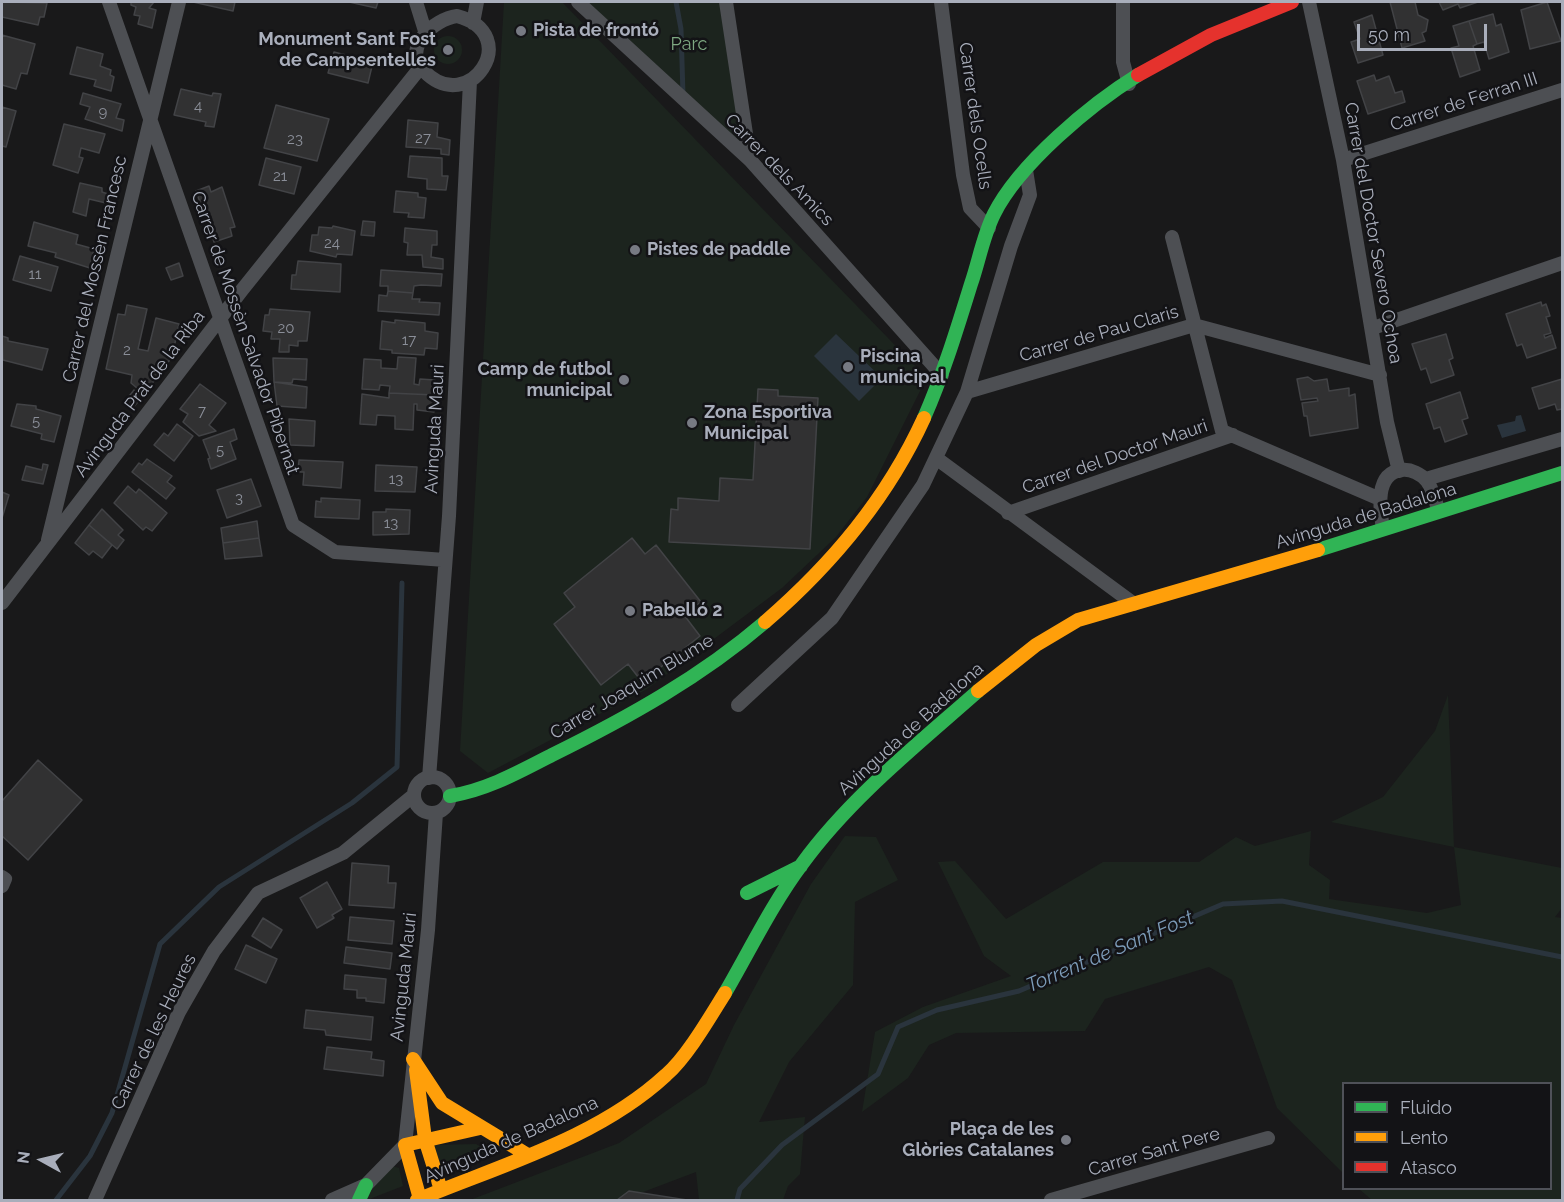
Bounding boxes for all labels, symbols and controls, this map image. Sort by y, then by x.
scale bar [1360,12,1490,50]
place label: Pista de frontó [533,20,659,42]
marker: Pista de frontó [514,24,528,38]
text: 50 m [1368,24,1410,45]
place label: Monument Sant Fost de Campsentelles [258,29,436,72]
park label: Parc [671,34,707,56]
street label: Carrer dels Ocells [954,41,996,191]
marker: Monument Sant Fost de Campsentelles [441,43,455,57]
street label: Carrer de Ferran III [1388,68,1540,136]
house number: 4 [194,97,202,115]
street label: Carrer del Doctor Severo Ochoa [1339,101,1407,365]
house number: 9 [99,103,107,121]
street label: Carrer dels Amics [720,110,838,230]
house number: 27 [415,129,431,147]
house number: 23 [287,130,303,148]
street label: Carrer del Mossèn Francesc [58,154,132,384]
house number: 21 [273,167,287,185]
street label: Carrer de Mossèn Salvador Pibernat [186,188,304,478]
house number: 24 [324,234,340,252]
place label: Pistes de paddle [647,239,791,261]
marker: Pistes de paddle [628,243,642,257]
house number: 11 [29,265,41,283]
street label: Carrer de Pau Claris [1017,301,1181,367]
street label: Avinguda Prat de la Riba [70,306,210,482]
house number: 20 [278,319,294,337]
house number: 17 [402,331,416,349]
house number: 2 [123,341,131,359]
place label: Piscina municipal [860,346,946,388]
place label: Camp de futbol municipal [477,359,612,401]
marker: Piscina municipal [841,360,855,374]
street label: Avinguda Mauri [421,364,449,494]
marker: Camp de futbol municipal [617,373,631,387]
house number: 7 [198,402,206,420]
place label: Zona Esportiva Municipal [704,402,832,444]
house number: 5 [32,412,40,430]
street label: Carrer del Doctor Mauri [1019,415,1211,499]
marker: Zona Esportiva Municipal [685,416,699,430]
house number: 5 [216,441,224,459]
house number: 13 [389,470,403,488]
street label: Avinguda de Badalona [1273,478,1459,554]
house number: 3 [235,489,243,507]
house number: 13 [384,514,398,532]
place label: Pabelló 2 [642,600,722,622]
marker: Pabelló 2 [623,604,637,618]
street label: Carrer Joaquim Blume [546,630,718,744]
street label: Avinguda de Badalona [834,658,988,800]
water label: Torrent de Sant Fost [1023,906,1197,998]
street label: Avinguda Mauri [386,912,422,1042]
street label: Carrer de les Heures [107,951,201,1113]
legend [1342,1082,1552,1190]
street label: Avinguda de Badalona [421,1092,601,1188]
text: Fluido [1400,1097,1452,1118]
place label: Plaça de les Glòries Catalanes [902,1119,1054,1162]
street label: Carrer Sant Pere [1086,1123,1222,1181]
text: Lento [1400,1127,1448,1148]
north arrow [12,1130,72,1190]
marker: Plaça de les Glòries Catalanes [1059,1133,1073,1147]
text: N [13,1150,34,1165]
text: Atasco [1400,1157,1457,1178]

